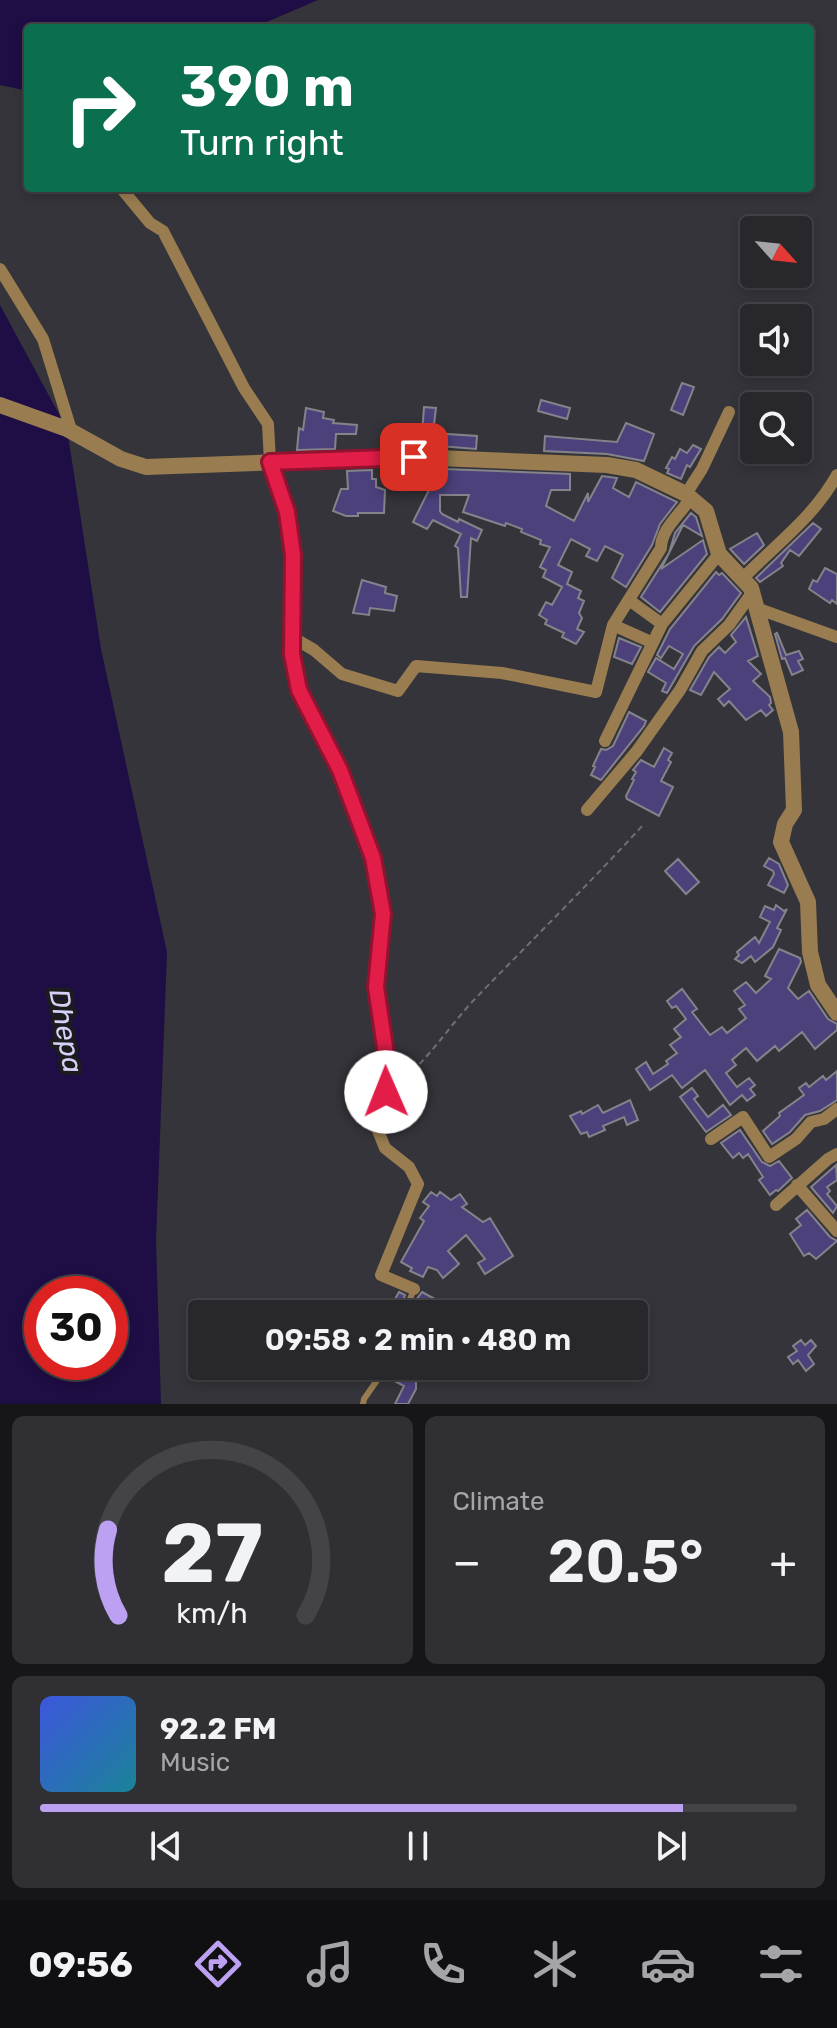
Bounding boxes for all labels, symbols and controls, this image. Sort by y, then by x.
text: 390 m [180,54,354,120]
icon: right [48,56,152,160]
text: Turn right [180,121,344,164]
north arrow [740,216,812,288]
map controls [740,216,812,464]
button: sound [740,304,812,376]
button: search [740,392,812,464]
pin [380,423,448,491]
icon: arrive [392,435,436,479]
water label: Dhepa [42,986,90,1076]
position arrow [344,1050,428,1134]
speed limit sign: 30 [24,1276,128,1380]
text: 09:58 · 2 min · 480 m [265,1322,571,1358]
text: Climate [453,1486,545,1517]
text: 27 [161,1504,263,1603]
text: 20.5° [547,1526,704,1597]
text: − [453,1536,481,1588]
text: + [770,1536,797,1588]
text: km/h [177,1596,248,1630]
text: 92.2 FM [160,1711,277,1747]
text: Music [160,1747,230,1778]
icon: previous [144,1824,188,1868]
icon: pause [396,1824,440,1868]
icon: next [649,1824,693,1868]
icon: directions [190,1936,246,1992]
icon: music [302,1936,358,1992]
icon: phone [415,1936,471,1992]
icon: climate [527,1936,583,1992]
icon: car [640,1936,696,1992]
icon: filters [753,1936,809,1992]
text: 09:56 [28,1943,133,1986]

